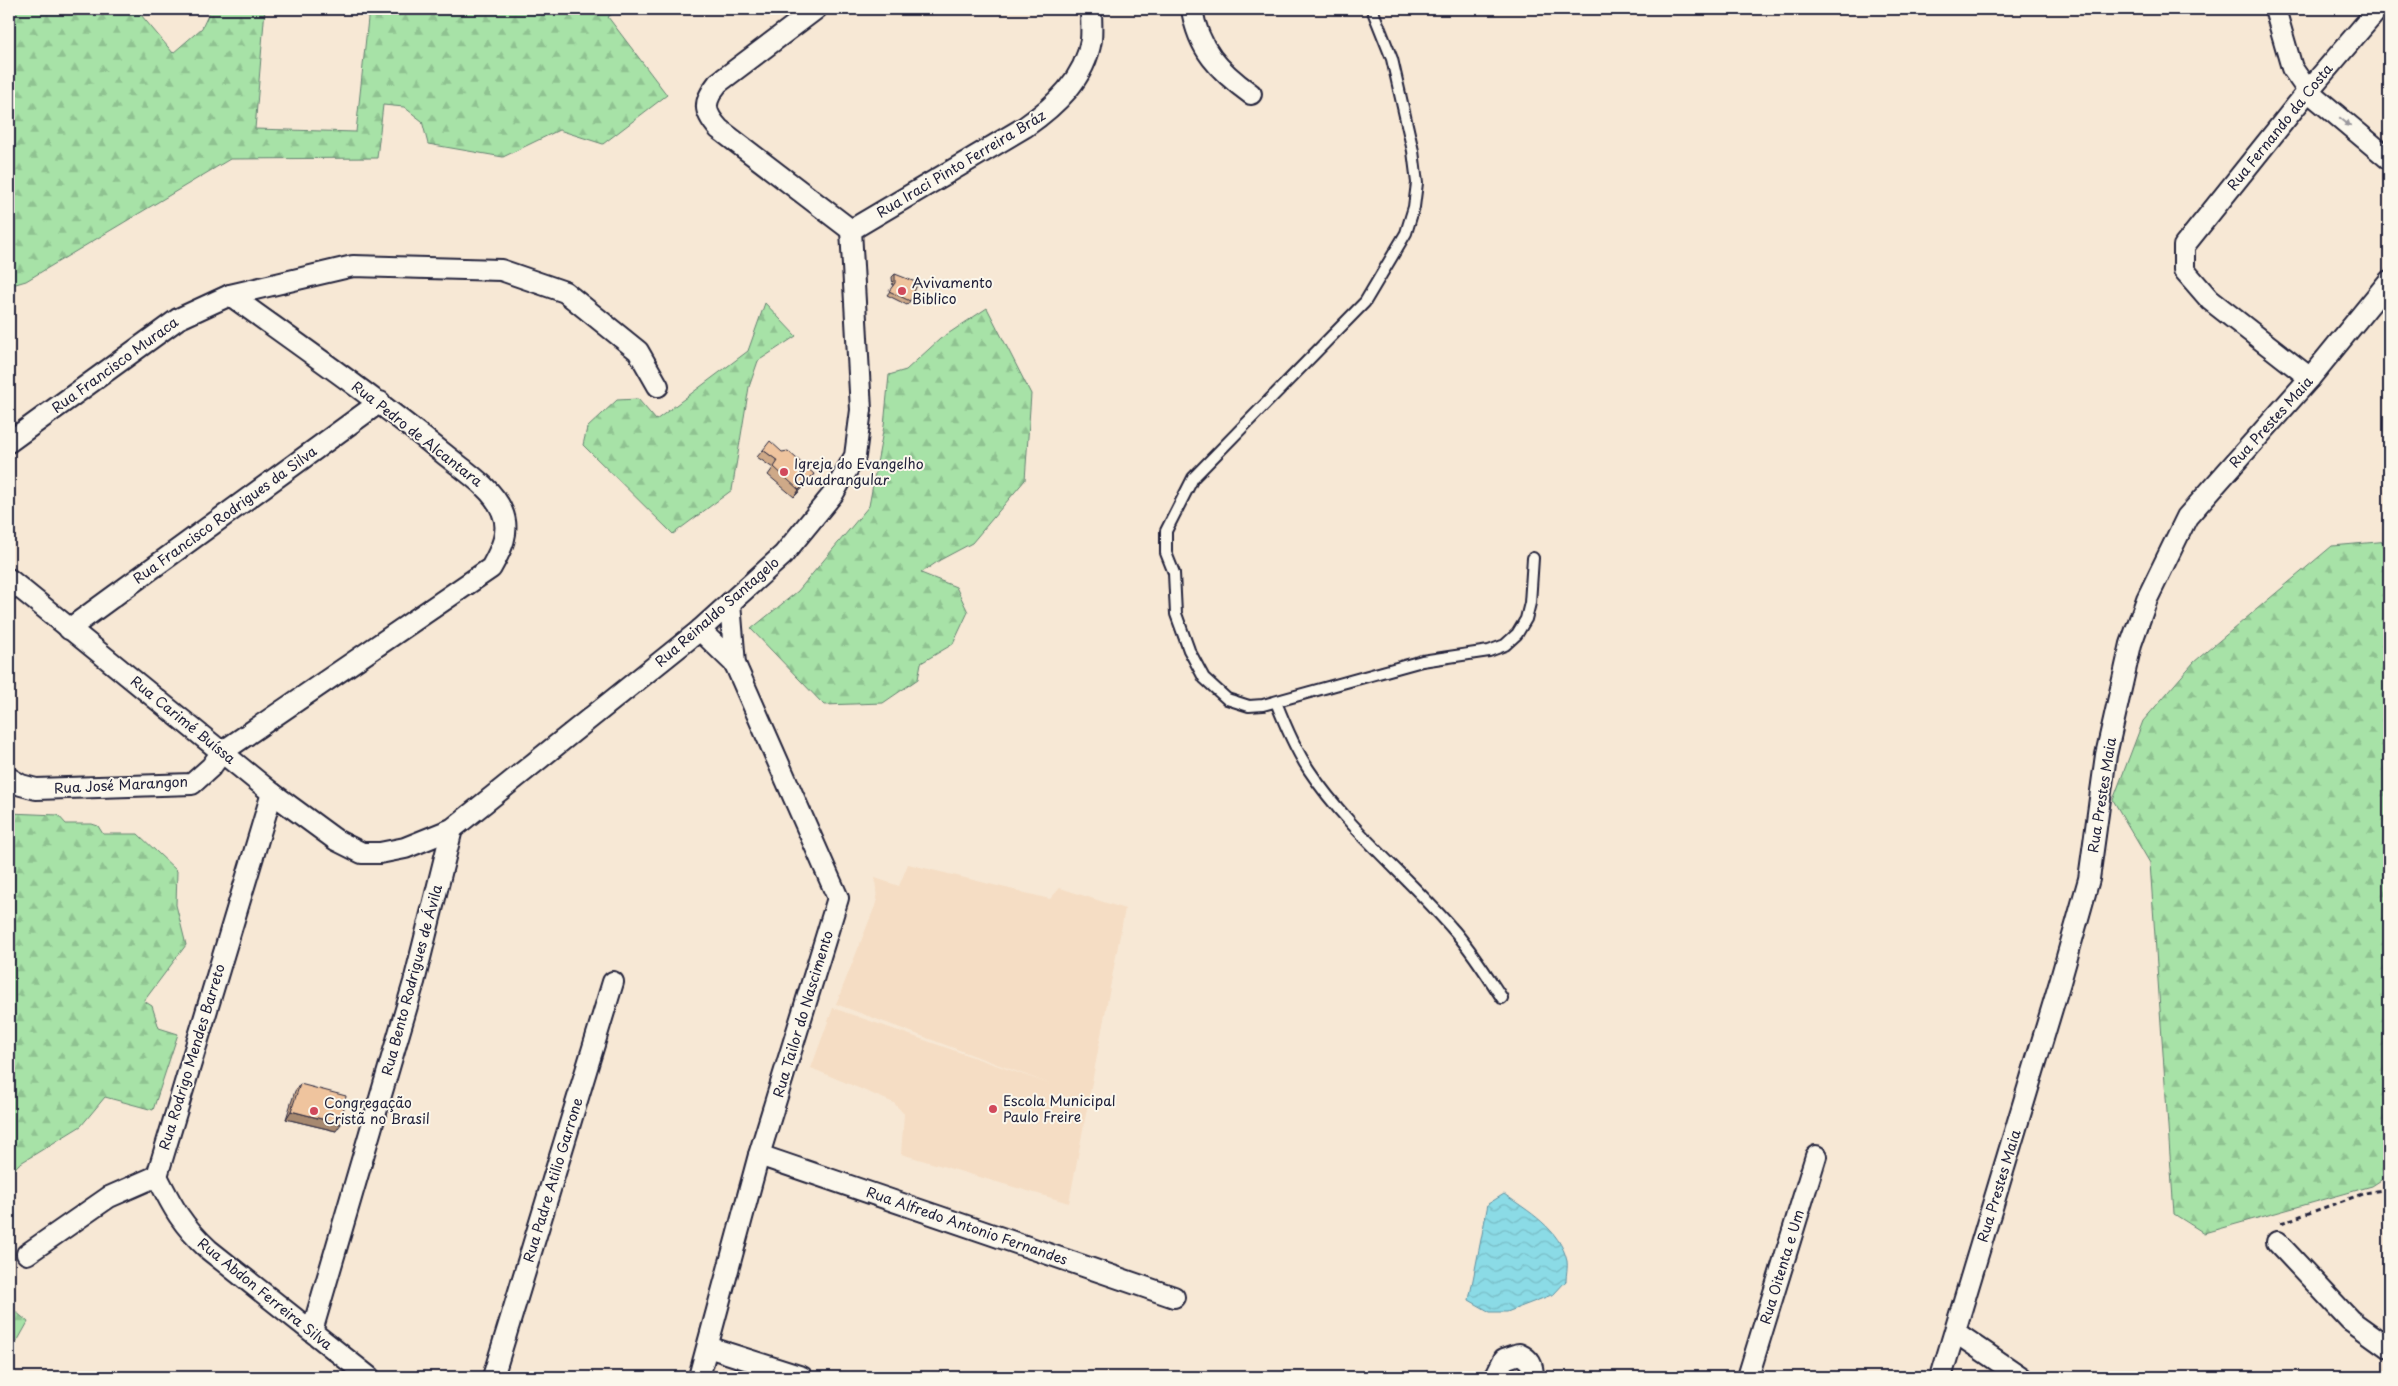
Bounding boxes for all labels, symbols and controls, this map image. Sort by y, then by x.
street label: Rua Fernando da Costa [2222,59,2338,195]
street label: Rua Iraci Pinto Ferreira Bráz [872,104,1050,222]
one-way arrow [2339,116,2351,128]
place label: Avivamento Biblico [912,272,993,309]
marker: Avivamento Biblico [896,285,908,297]
street label: Rua Francisco Muraca [47,311,183,418]
street label: Rua Prestes Maia [2224,371,2318,472]
street label: Rua Pedro de Alcantara [347,376,487,492]
street label: Rua Francisco Rodrigues da Silva [128,440,321,589]
place label: Igreja do Evangelho Quadrangular [794,453,924,490]
marker: Igreja do Evangelho Quadrangular [778,466,790,478]
street label: Rua Reinaldo Santagelo [650,552,784,672]
street label: Rua Carimé Buíssa [126,671,241,769]
street label: Rua Prestes Maia [2082,735,2121,854]
street label: Rua José Marangon [53,771,188,798]
street label: Rua Bento Rodrigues de Ávila [376,882,447,1078]
street label: Rua Tailor do Nascimento [767,928,838,1100]
street label: Rua Rodrigo Mendes Barreto [153,961,230,1153]
place label: Escola Municipal Paulo Freire [1003,1090,1116,1127]
place label: Congregação Cristã no Brasil [324,1092,430,1129]
street label: Rua Padre Atilio Garrone [517,1095,588,1265]
marker: Escola Municipal Paulo Freire [987,1103,999,1115]
marker: Congregação Cristã no Brasil [308,1105,320,1117]
street label: Rua Prestes Maia [1971,1127,2026,1245]
street label: Rua Alfredo Antonio Fernandes [864,1181,1071,1270]
street label: Rua Oitenta e Um [1754,1207,1809,1327]
street label: Rua Abdon Ferreira Silva [193,1233,337,1355]

